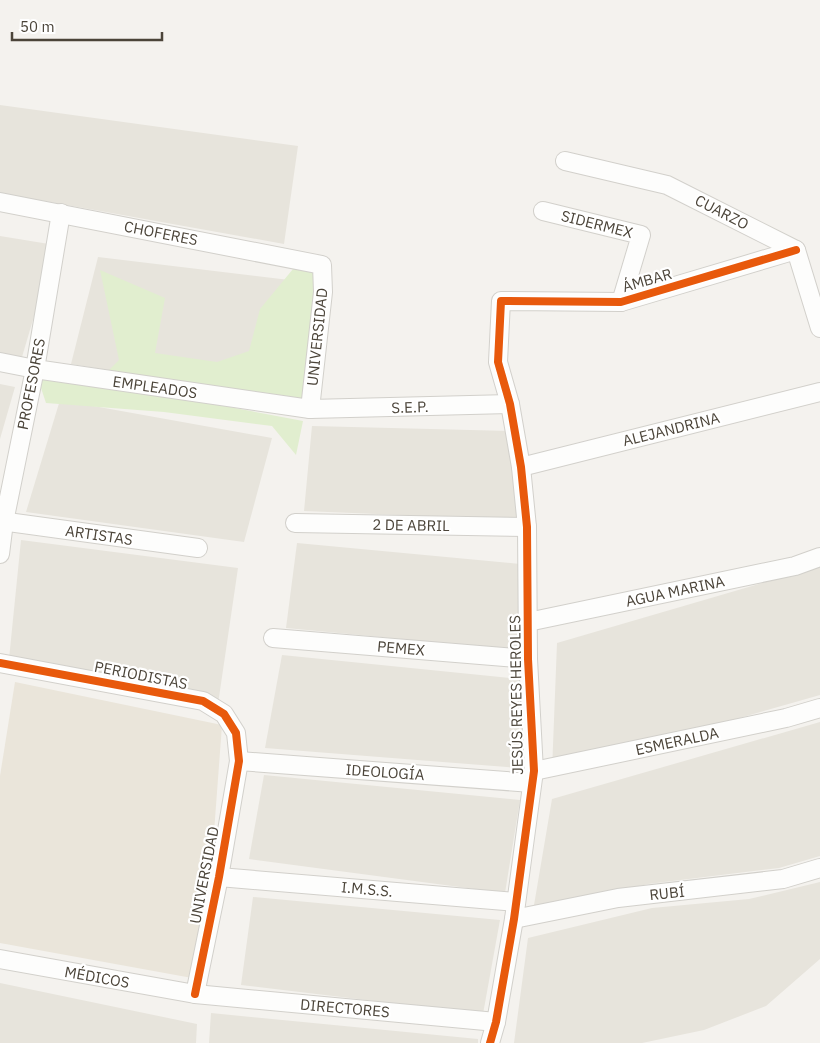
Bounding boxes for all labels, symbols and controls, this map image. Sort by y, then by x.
scale bar [12,10,162,42]
text: 50 m [20,17,55,36]
street label: CUARZO [692,190,752,234]
street label: SIDERMEX [559,206,635,242]
street label: CHOFERES [123,217,199,249]
street label: ÁMBAR [620,264,674,296]
street label: UNIVERSIDAD [302,287,332,387]
street label: PROFESORES [13,337,49,431]
street label: EMPLEADOS [111,372,199,402]
street label: S.E.P. [391,397,429,417]
street label: ALEJANDRINA [621,408,722,450]
street label: 2 DE ABRIL [372,515,450,535]
street label: ARTISTAS [64,521,134,549]
street label: AGUA MARINA [624,571,727,611]
street label: JESÚS REYES HEROLES [505,615,527,775]
street label: PEMEX [376,636,426,660]
street label: PERIODISTAS [93,657,189,693]
street label: ESMERALDA [634,723,721,759]
street label: IDEOLOGÍA [345,760,426,784]
street label: UNIVERSIDAD [185,825,223,925]
street label: I.M.S.S. [340,877,394,901]
street label: RUBÍ [648,882,686,904]
street label: MÉDICOS [63,962,131,992]
street label: DIRECTORES [299,995,391,1021]

